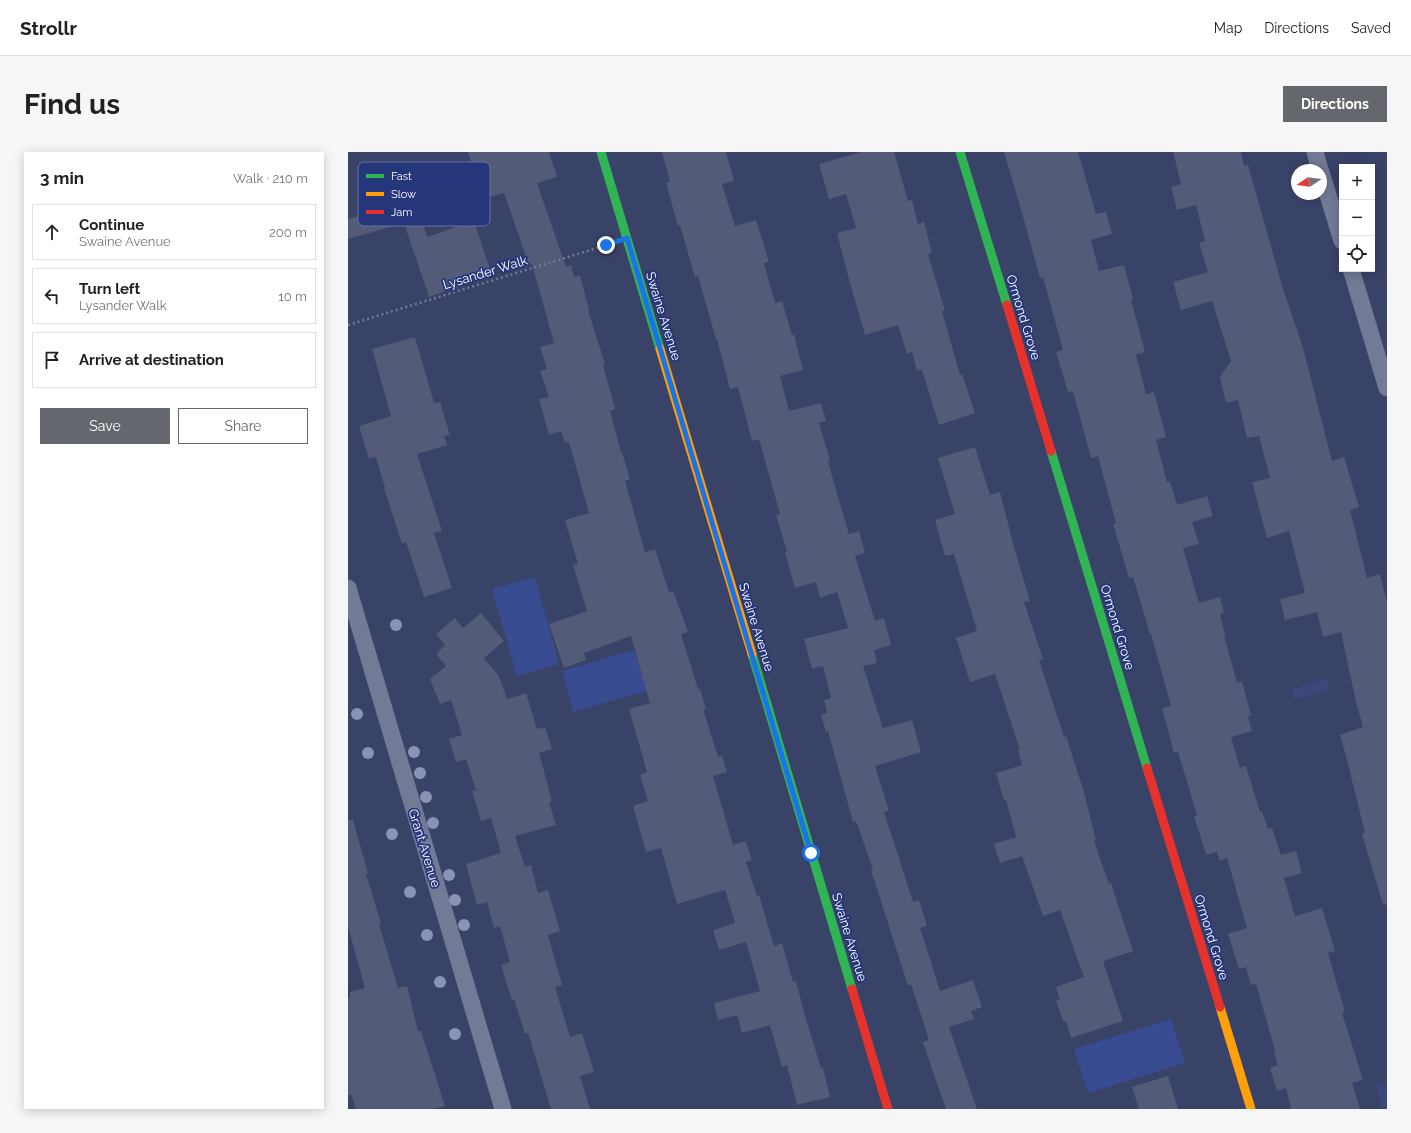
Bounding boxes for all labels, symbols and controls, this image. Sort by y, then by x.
text: Strollr [20,17,77,39]
text: Map [1214,20,1242,36]
text: Directions [1264,20,1329,36]
text: Saved [1351,20,1391,36]
button: Directions [1283,86,1387,122]
text: Find us [24,88,120,121]
legend [358,162,490,226]
north arrow [1291,164,1327,200]
map controls [1339,164,1375,272]
button: + [1339,164,1375,200]
text: 3 min [40,168,84,188]
text: Fast [391,170,412,183]
text: Walk · 210 m [233,171,308,186]
text: Slow [391,188,416,201]
button: − [1339,200,1375,236]
text: Jam [391,206,412,219]
text: Continue [79,216,144,234]
icon: ahead [41,221,63,243]
text: 200 m [269,225,307,240]
text: Swaine Avenue [79,234,171,249]
route end [597,236,615,254]
button: locate [1339,236,1375,272]
street label: Lysander Walk [441,252,529,292]
street label: Swaine Avenue [643,270,684,363]
street label: Ormond Grove [1003,273,1044,362]
text: Turn left [79,280,140,298]
icon: left [41,285,63,307]
text: 10 m [278,289,307,304]
text: Lysander Walk [79,298,167,313]
icon: arrive [41,349,63,371]
text: Arrive at destination [79,351,224,369]
button: Save [40,408,170,444]
button: Share [178,408,308,444]
street label: Swaine Avenue [736,581,777,674]
street label: Ormond Grove [1097,583,1138,672]
street label: Grant Avenue [405,807,444,890]
route start [802,844,820,862]
street label: Swaine Avenue [829,891,870,984]
street label: Ormond Grove [1191,893,1232,982]

